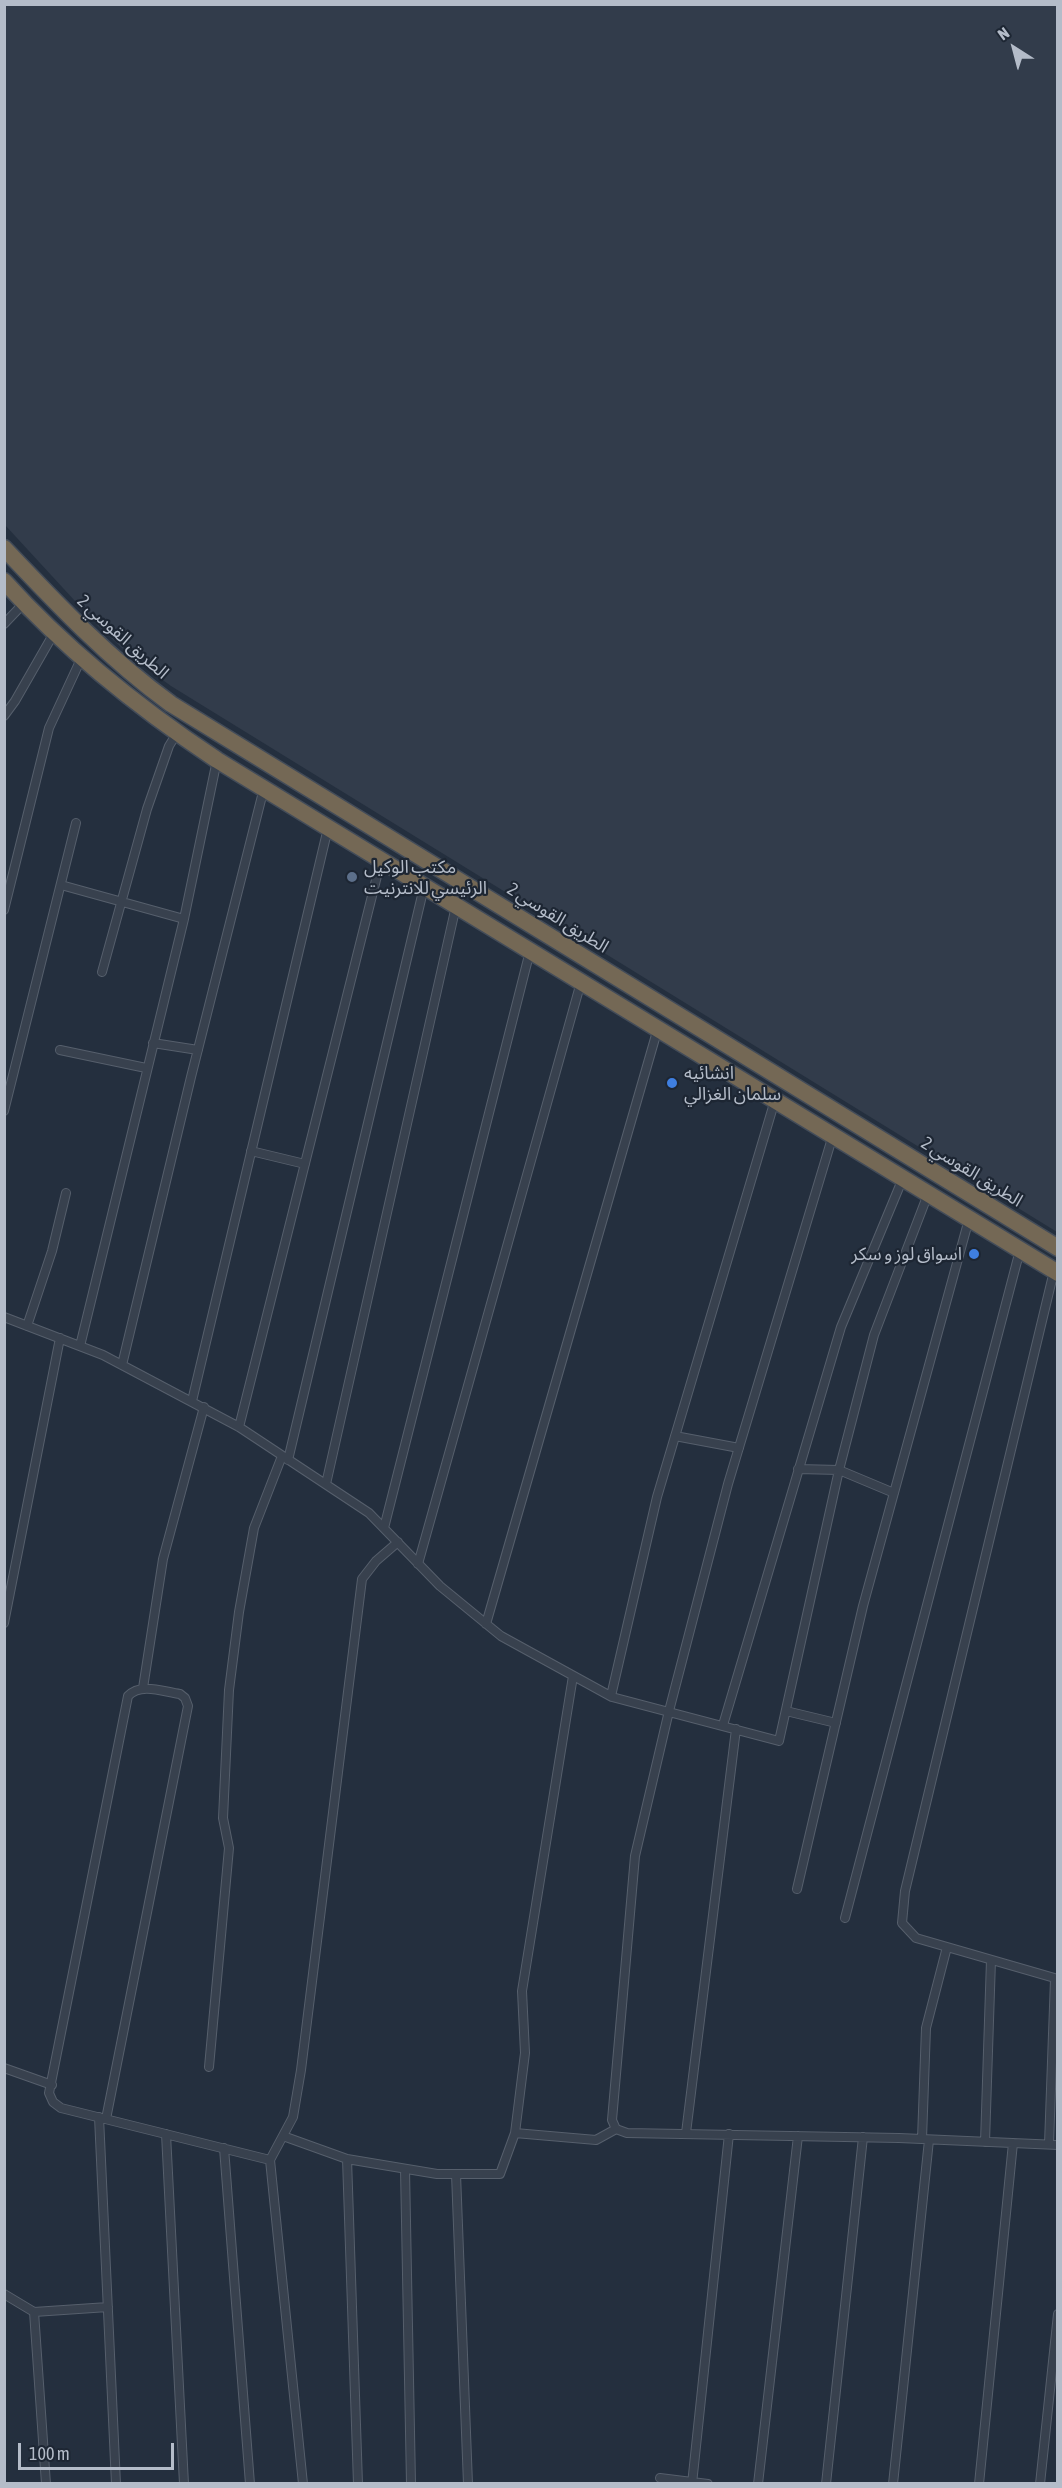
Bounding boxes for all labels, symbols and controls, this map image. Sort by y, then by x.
north arrow [984,18,1044,78]
text: N [994,23,1013,44]
street label: الطريق القوسي 2 [73,590,173,684]
place label: مكتب الوكيل الرئيسي للانترنيت [364,856,487,898]
marker: مكتب الوكيل الرئيسي للانترنيت [345,870,359,884]
street label: الطريق القوسي 2 [503,878,613,958]
place label: انشائيه سلمان الغزالي [684,1062,781,1104]
marker: انشائيه سلمان الغزالي [665,1076,679,1090]
street label: الطريق القوسي 2 [917,1132,1027,1212]
place label: اسواق لوز و سكر [851,1243,962,1265]
marker: اسواق لوز و سكر [967,1247,981,1261]
scale bar [21,2431,177,2469]
text: 100 m [29,2443,70,2464]

